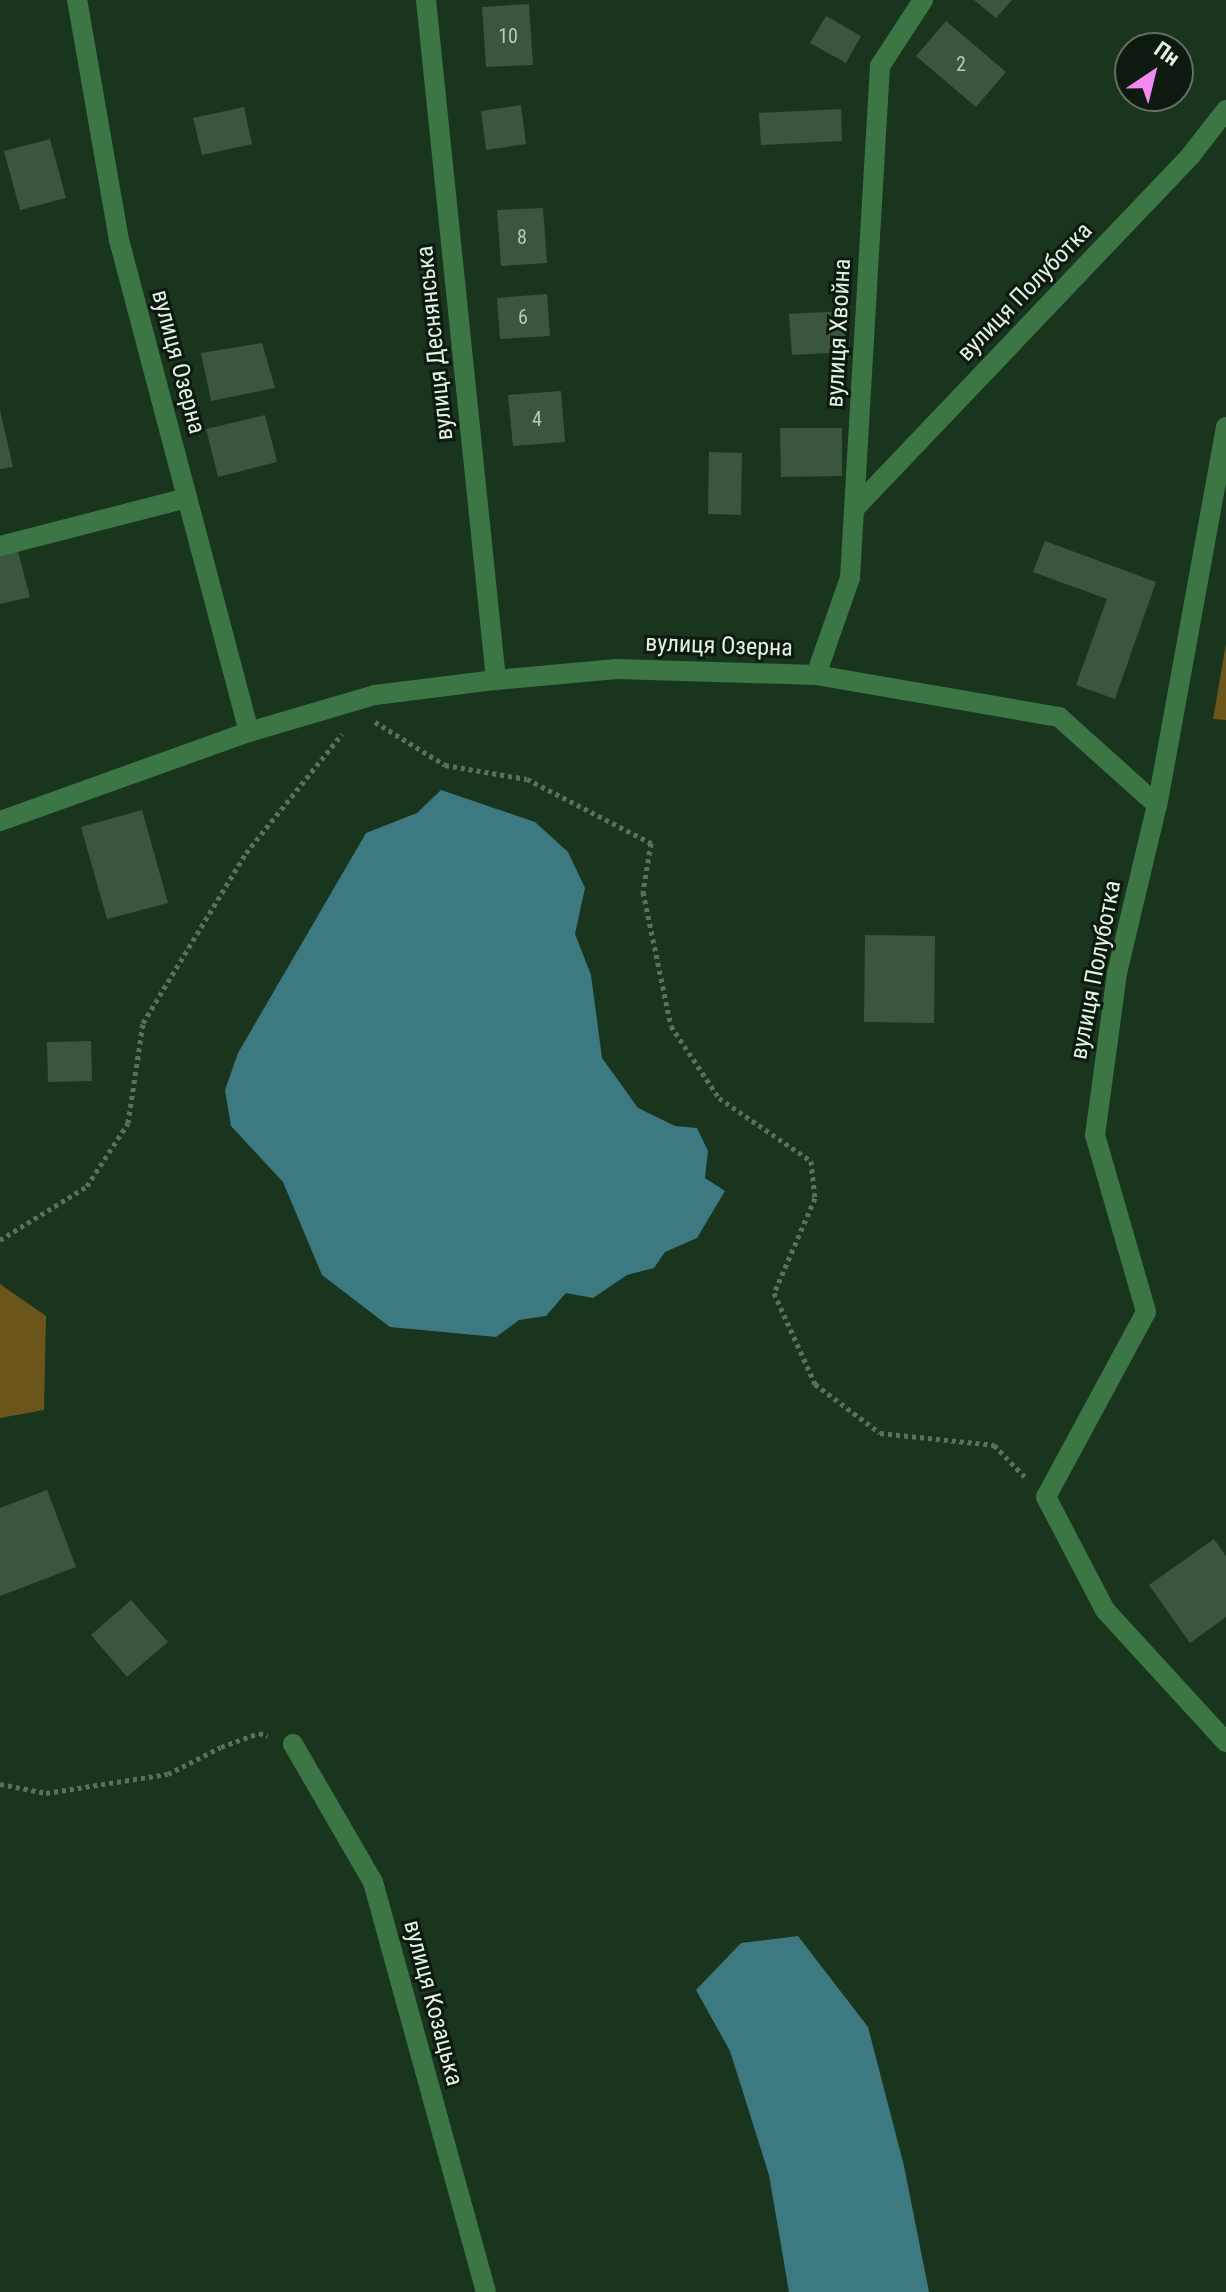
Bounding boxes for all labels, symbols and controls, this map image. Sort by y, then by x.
house number: 10 [498,24,518,48]
north arrow [1114,32,1194,112]
text: Пн [1150,36,1184,71]
house number: 2 [956,52,966,76]
street label: вулиця Полуботка [952,217,1098,367]
house number: 8 [517,225,527,249]
street label: вулиця Деснянська [410,244,460,442]
street label: вулиця Хвойна [821,258,857,408]
street label: вулиця Озерна [145,287,211,437]
house number: 6 [518,305,528,329]
house number: 4 [532,407,542,431]
street label: вулиця Озерна [645,629,793,663]
street label: вулиця Полуботка [1065,878,1127,1062]
street label: вулиця Козацька [397,1917,469,2089]

